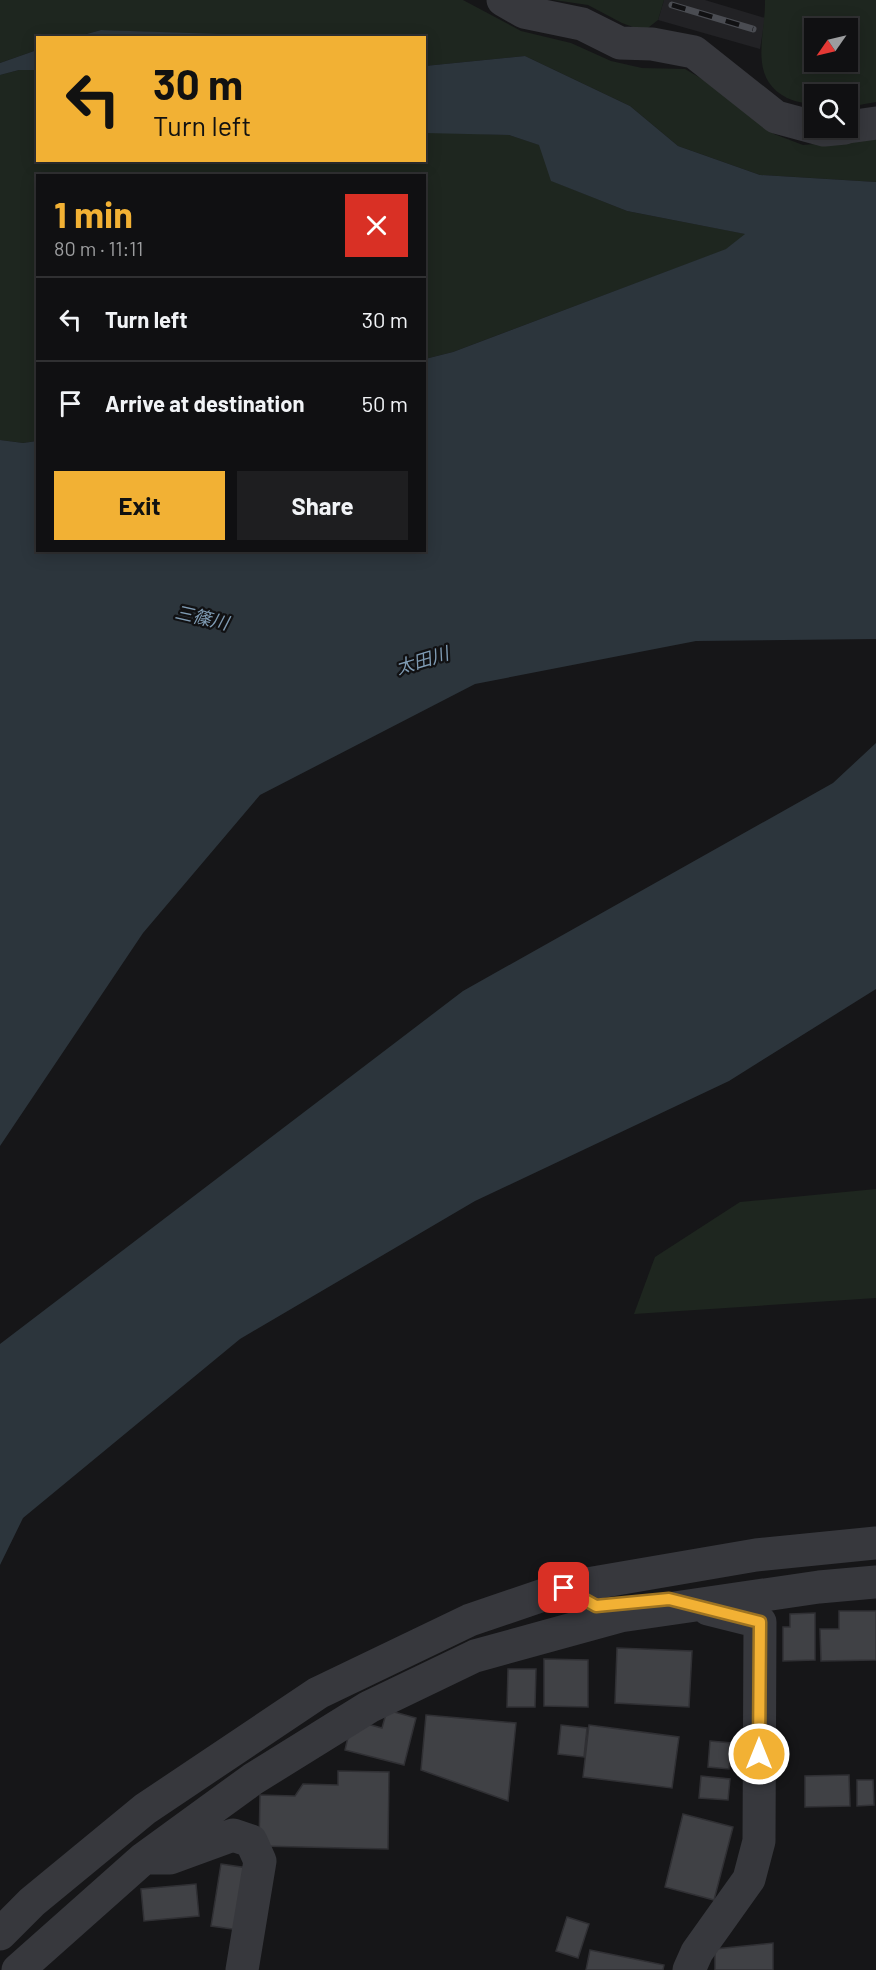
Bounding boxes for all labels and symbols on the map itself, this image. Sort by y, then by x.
north arrow [804,18,858,72]
water label: 三篠川 [173,600,233,634]
water label: 太田川 [393,641,453,678]
pin [538,1562,589,1613]
position arrow [727,1722,791,1786]

